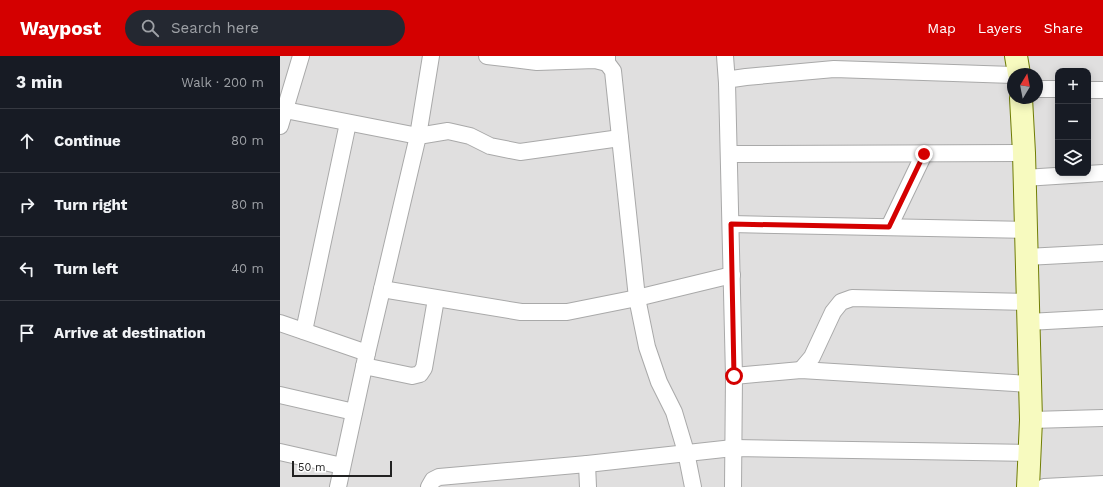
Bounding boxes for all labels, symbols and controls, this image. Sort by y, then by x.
search box [125,10,405,46]
text: Waypost [20,17,101,40]
icon: search [139,17,161,39]
text: Search here [171,19,259,37]
text: Map [927,20,956,36]
text: Layers [978,20,1022,36]
text: Share [1044,20,1083,36]
north arrow [1007,68,1043,104]
map controls [1055,68,1091,176]
button: + [1055,68,1091,104]
text: 3 min [16,72,62,92]
text: Walk · 200 m [181,75,264,90]
button: − [1055,104,1091,140]
icon: ahead [16,130,38,152]
text: Continue [54,132,121,150]
text: 80 m [231,133,264,148]
button: layers [1055,140,1091,176]
route end [915,145,933,163]
icon: right [16,194,38,216]
text: Turn right [54,196,127,214]
text: 80 m [231,197,264,212]
icon: left [16,258,38,280]
text: Turn left [54,260,118,278]
text: 40 m [231,261,264,276]
icon: arrive [16,322,38,344]
text: Arrive at destination [54,324,206,342]
route start [725,367,743,385]
scale bar [292,459,392,478]
text: 50 m [298,461,325,474]

